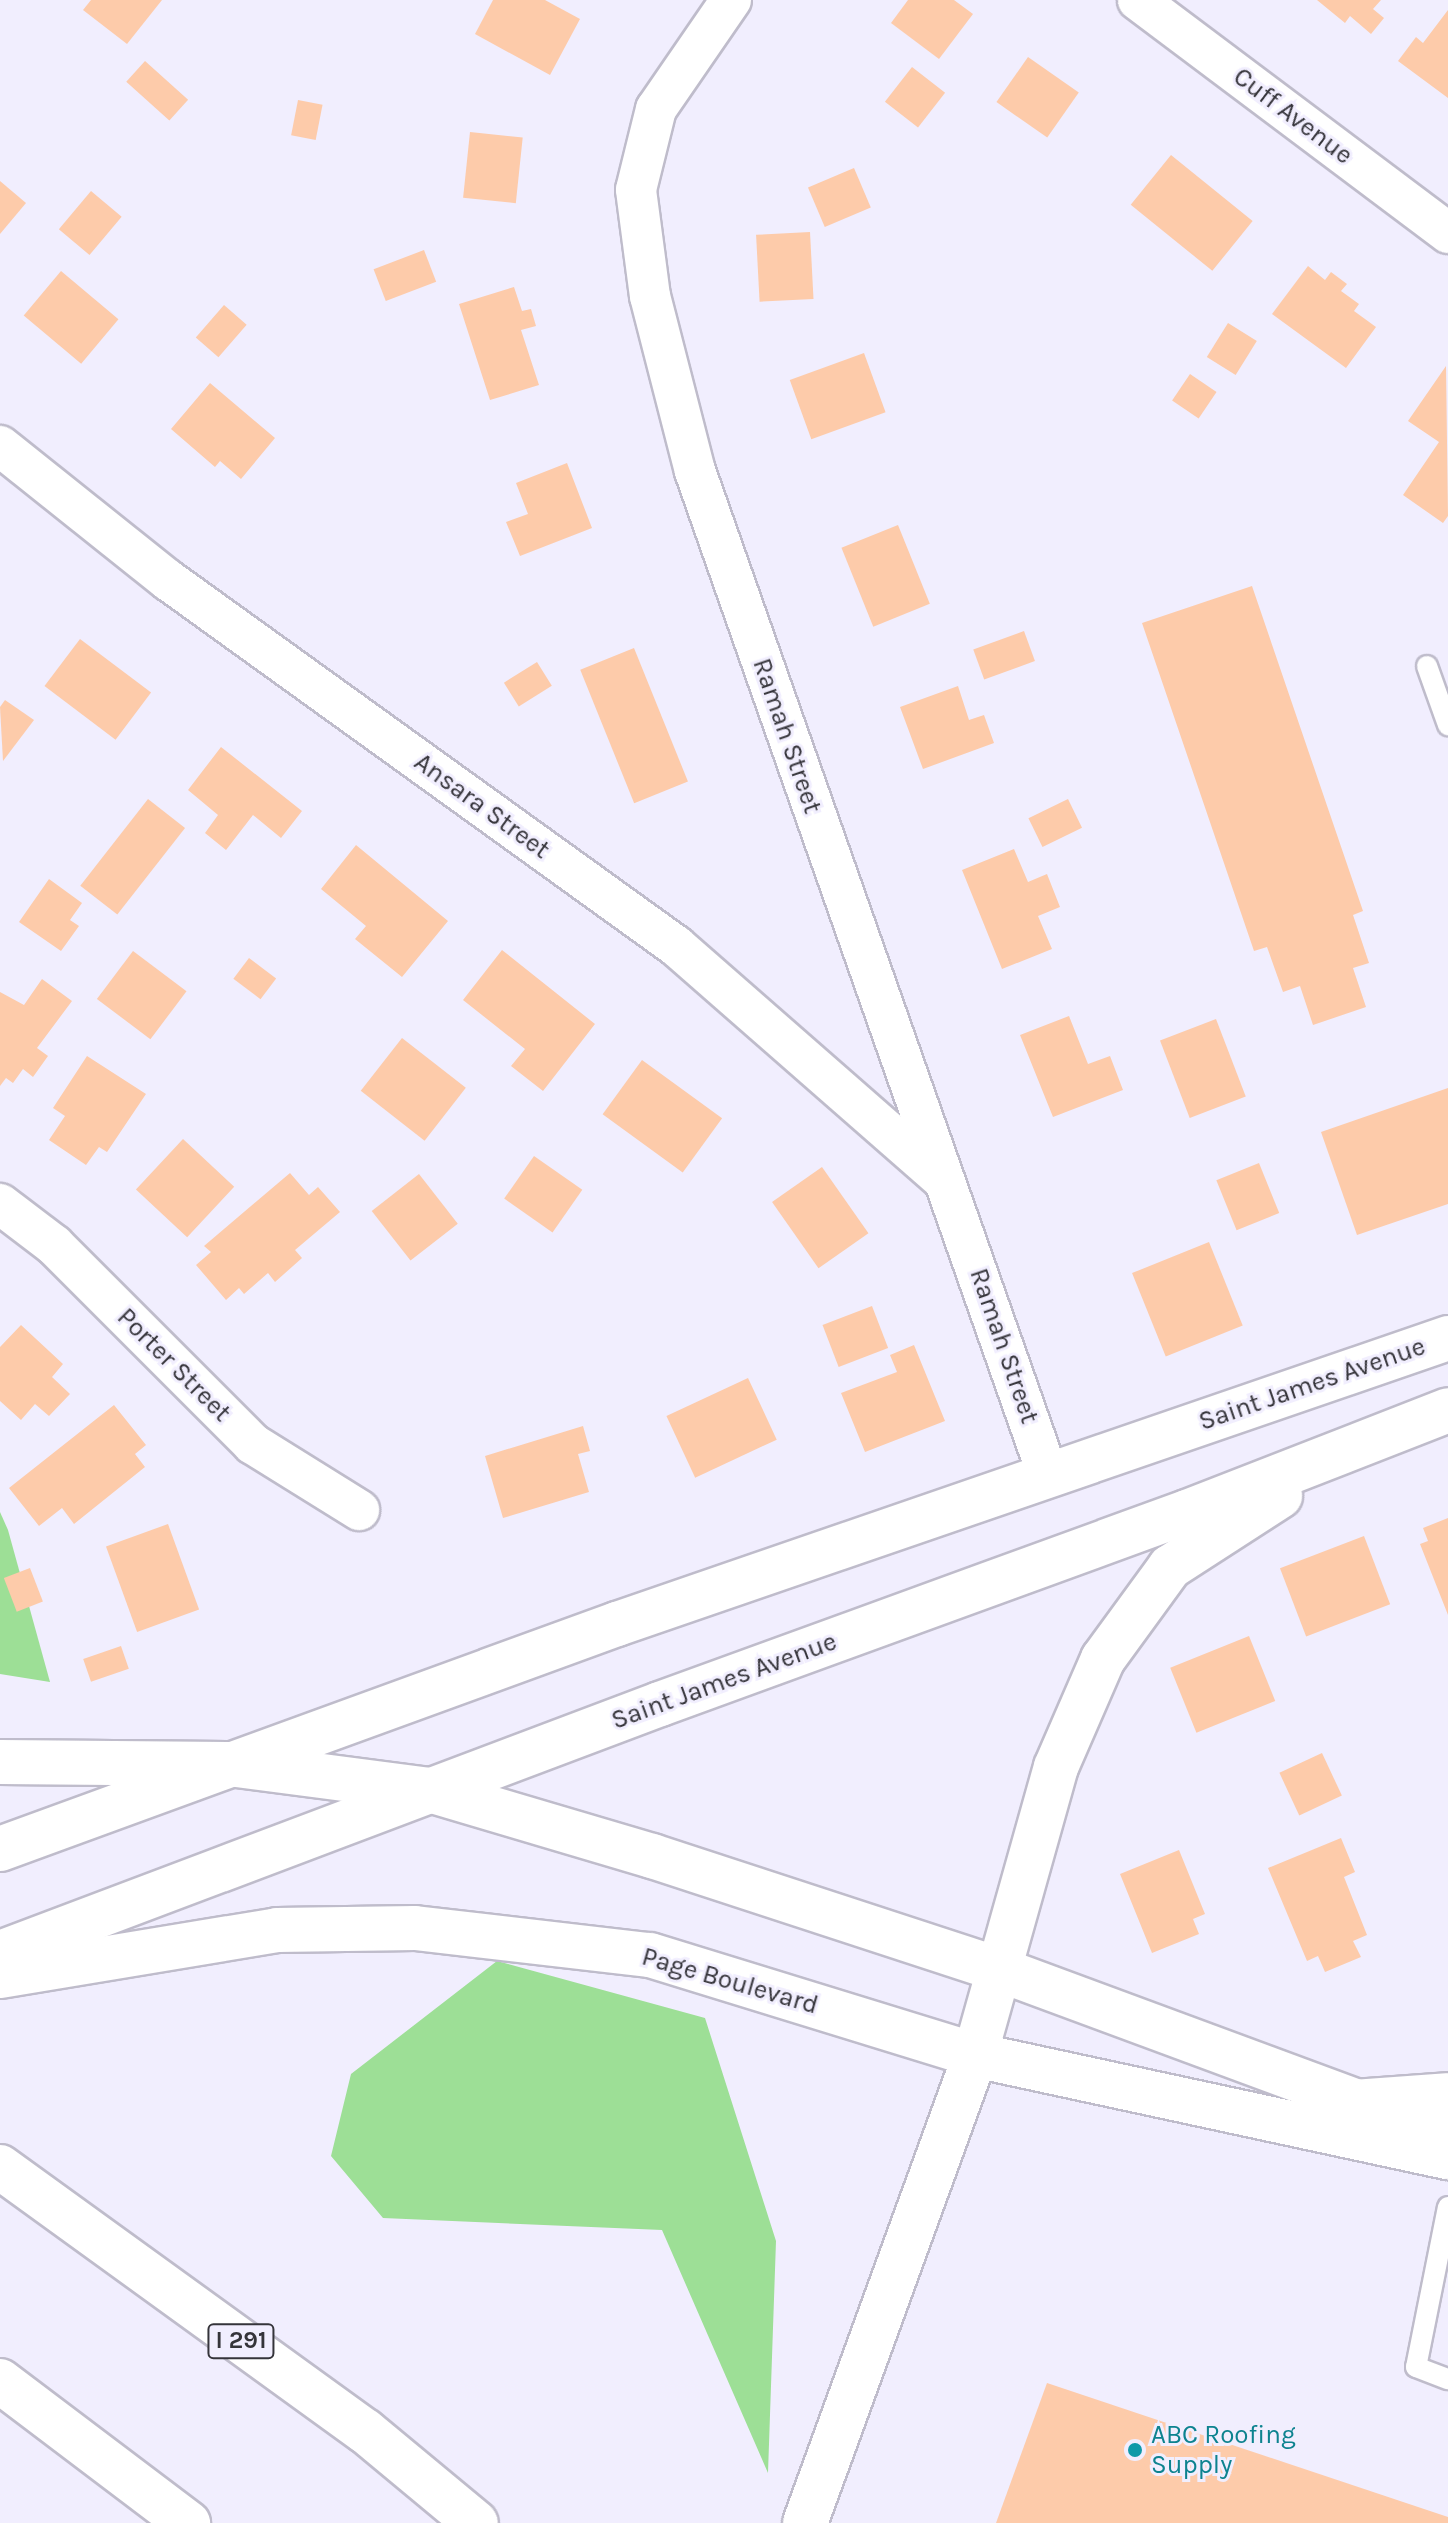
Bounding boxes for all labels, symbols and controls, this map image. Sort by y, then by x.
street label: Cuff Avenue [1227,61,1359,171]
street label: Ramah Street [746,654,828,818]
street label: Ansara Street [408,746,556,866]
street label: Ramah Street [963,1264,1045,1428]
street label: Porter Street [111,1302,237,1428]
street label: Saint James Avenue [1195,1331,1429,1437]
street label: Saint James Avenue [607,1626,841,1736]
street label: Page Boulevard [638,1941,822,2021]
road number: I 291 [207,2321,275,2361]
place label: ABC Roofing Supply [1151,2419,1296,2480]
marker: ABC Roofing Supply [1126,2441,1144,2459]

